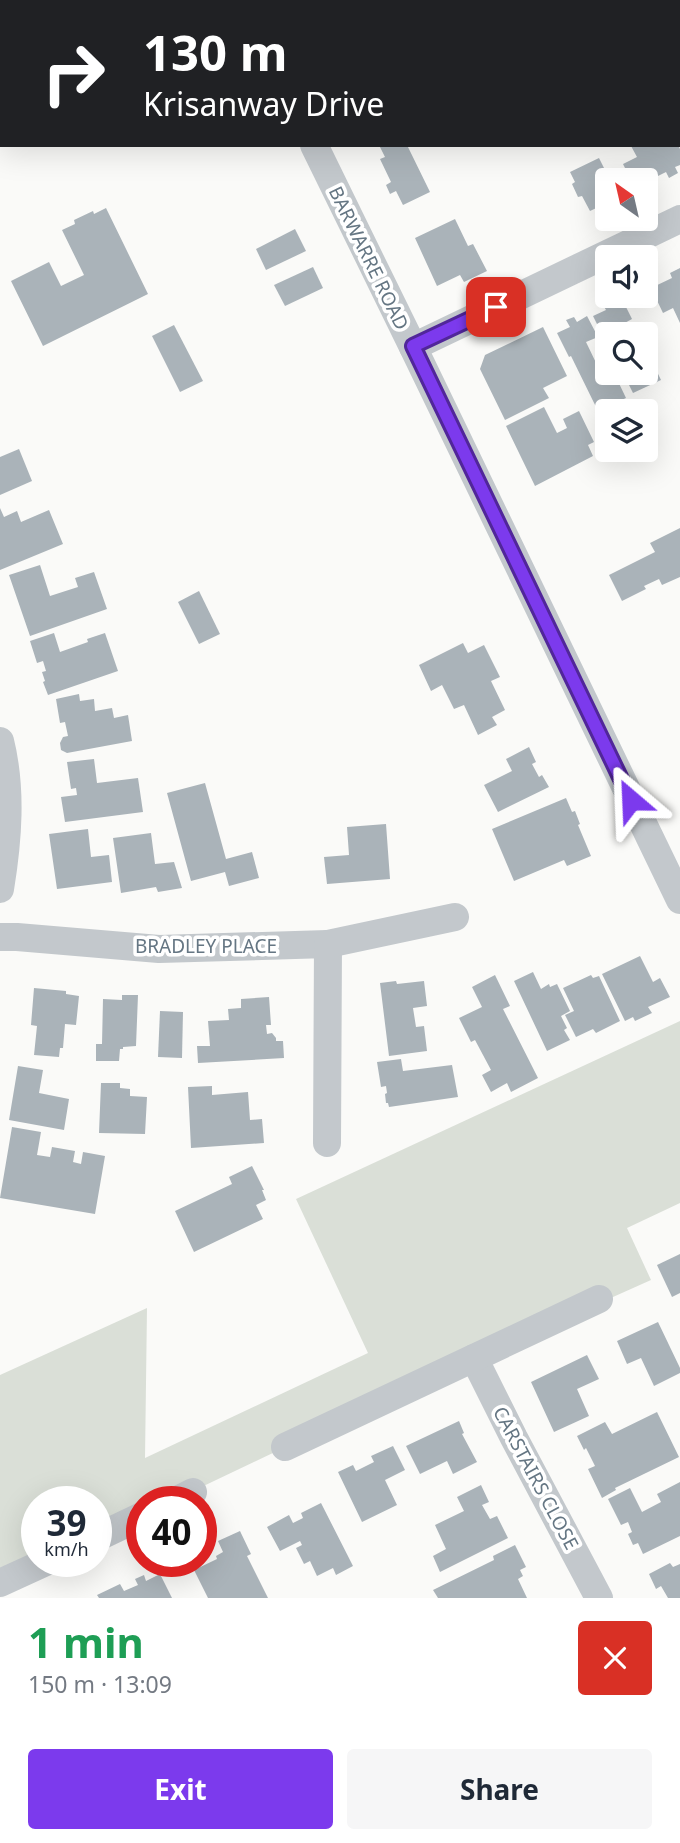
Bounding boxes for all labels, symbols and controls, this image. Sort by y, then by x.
text: 130 m [143,19,288,85]
icon: right [28,28,119,119]
text: Krisanway Drive [143,82,384,125]
north arrow [595,168,658,231]
map controls [595,168,658,462]
street label: BARWARRE ROAD [323,182,415,334]
button: sound [595,245,658,308]
pin [466,277,526,337]
icon: arrive [477,288,515,326]
button: search [595,322,658,385]
button: layers [595,399,658,462]
position arrow [594,763,668,837]
street label: BRADLEY PLACE [135,933,277,959]
street label: CARSTAIRS CLOSE [487,1402,585,1554]
speed limit sign: 40 [126,1486,217,1577]
text: 39 [46,1499,87,1546]
text: km/h [44,1537,89,1561]
text: 1 min [28,1613,144,1670]
button: close [578,1621,652,1695]
text: 150 m · 13:09 [28,1668,172,1700]
button: Exit [28,1749,333,1829]
button: Share [347,1749,652,1829]

